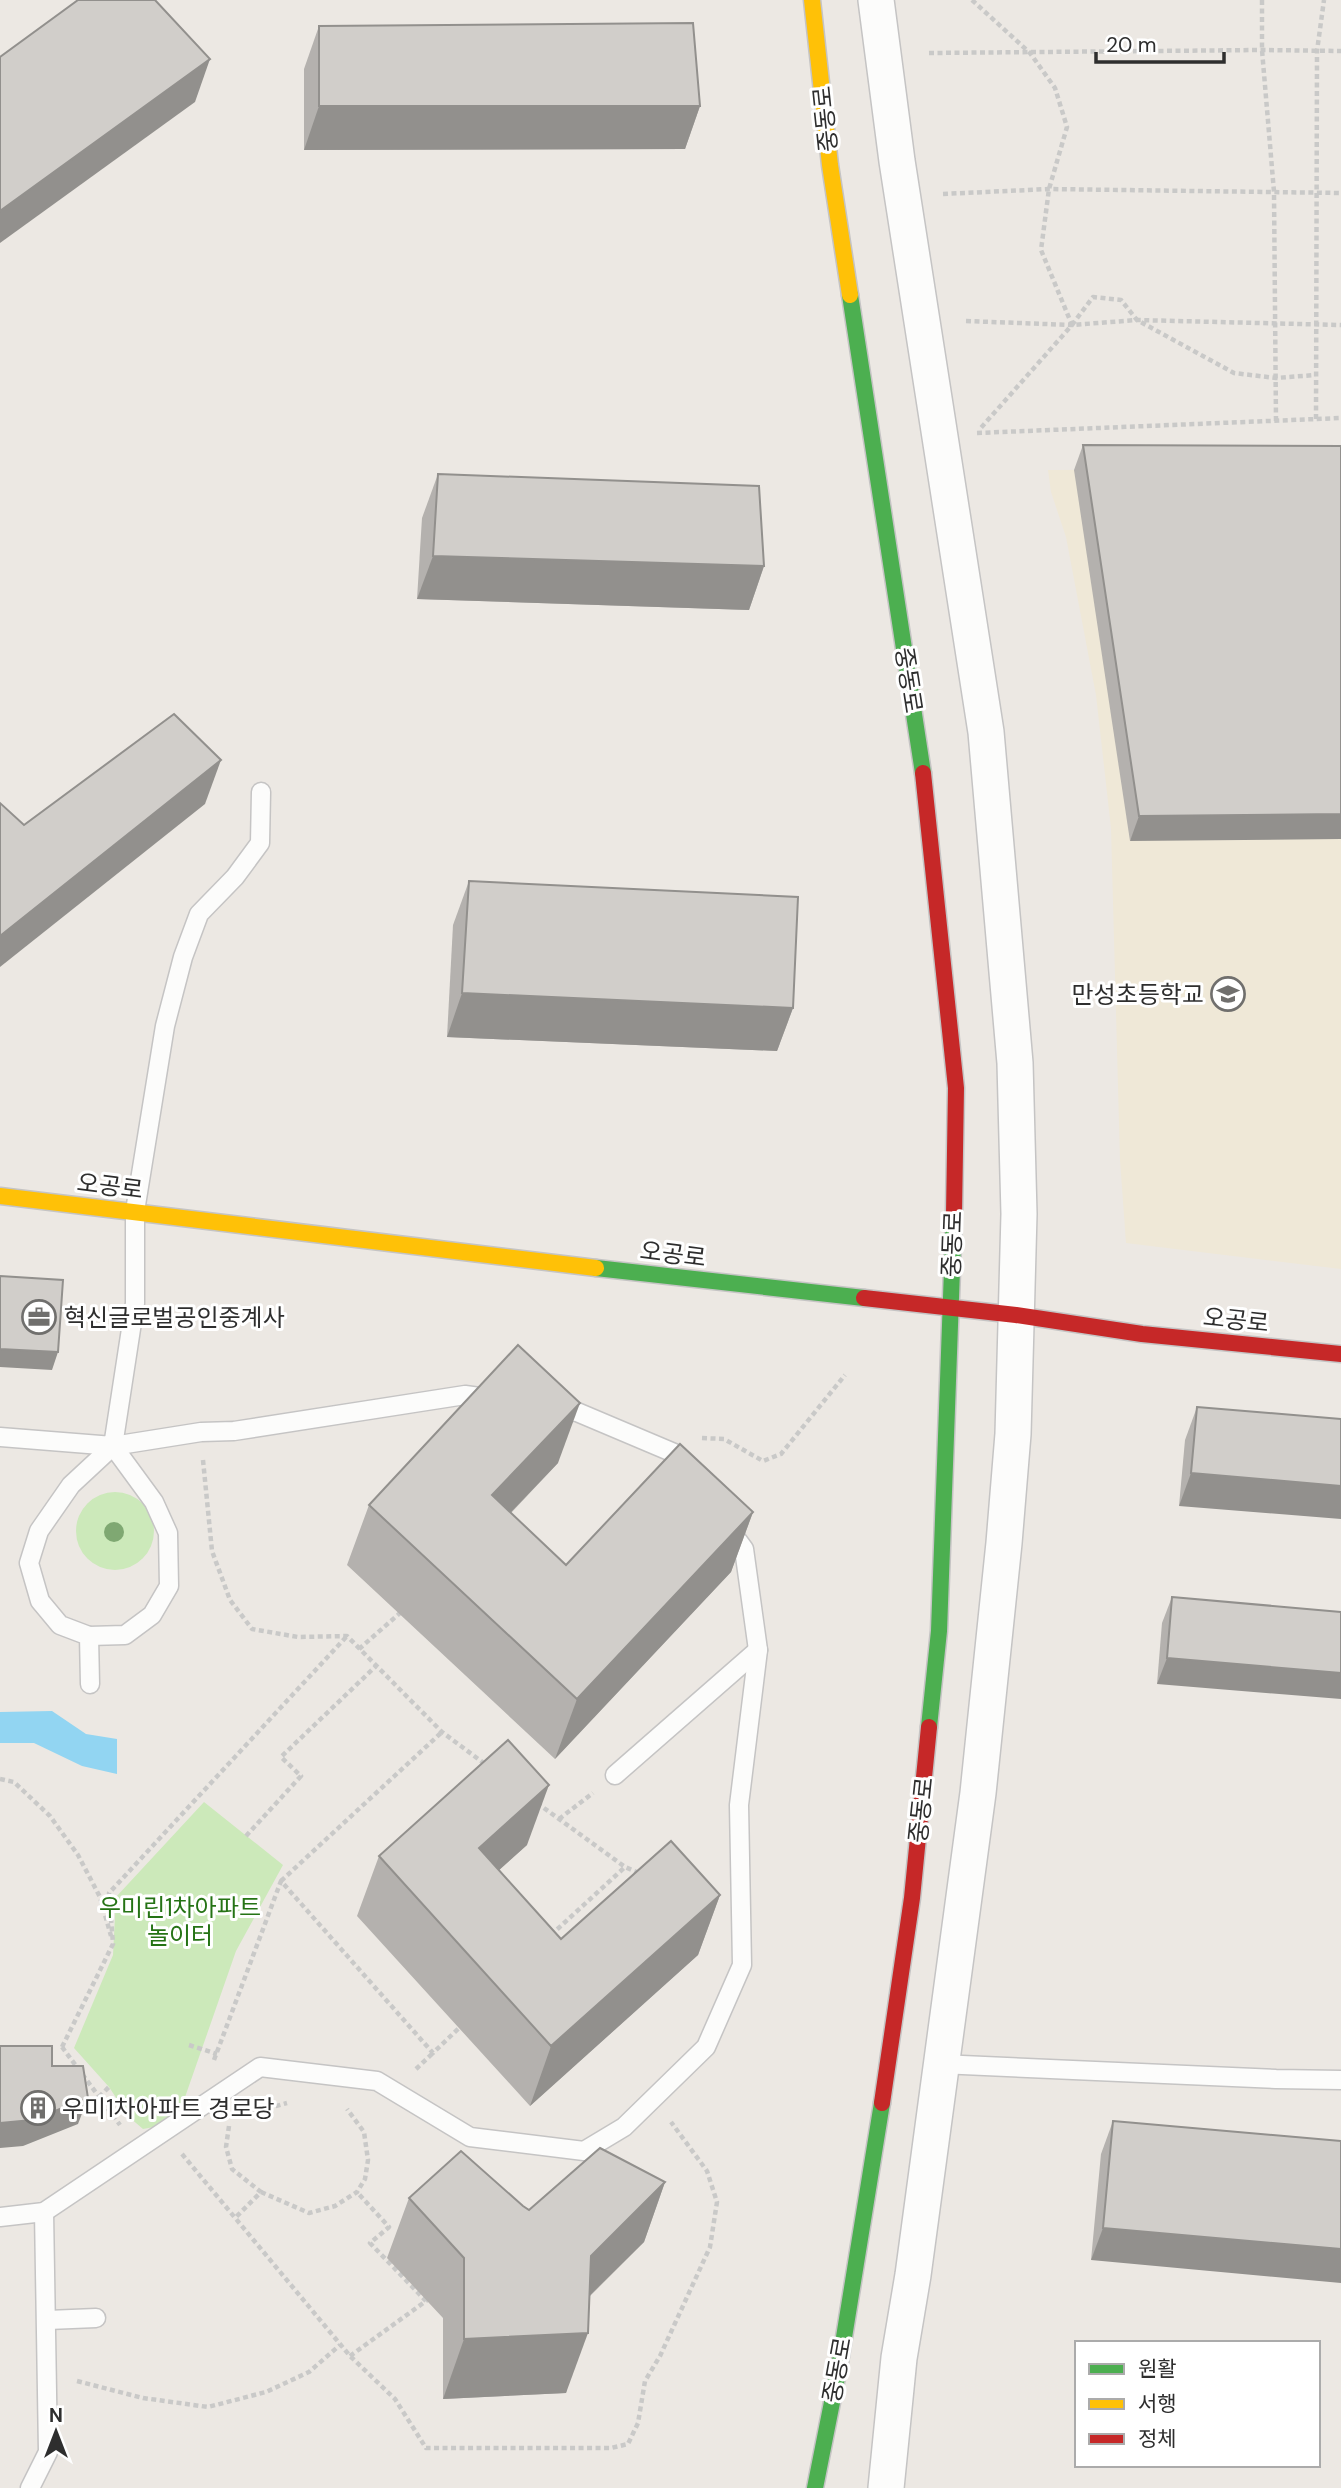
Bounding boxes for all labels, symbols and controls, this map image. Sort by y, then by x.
scale bar [1096,21,1224,65]
text: 20 m [1106,31,1157,59]
street label: 중동로 [806,84,844,154]
street label: 중동로 [889,645,929,715]
school or university icon: 만성초등학교 [1209,975,1247,1013]
place label: 만성초등학교 [1072,979,1204,1010]
street label: 오공로 [75,1167,145,1205]
street label: 중동로 [935,1210,969,1278]
street label: 오공로 [638,1235,708,1273]
office icon: 혁신글로벌공인중계사 [20,1298,58,1336]
street label: 오공로 [1201,1301,1271,1339]
place label: 혁신글로벌공인중계사 [64,1302,285,1333]
street label: 중동로 [902,1775,940,1845]
park label: 우미린1차아파트 놀이터 [99,1892,261,1951]
building icon: 우미1차아파트 경로당 [19,2089,57,2127]
place label: 우미1차아파트 경로당 [62,2093,275,2124]
street label: 중동로 [816,2335,858,2405]
legend [1075,2341,1320,2467]
text: 원활 [1138,2355,1177,2383]
text: 서행 [1138,2390,1177,2418]
north arrow [21,2397,91,2467]
text: N [49,2403,63,2428]
text: 정체 [1138,2425,1177,2453]

